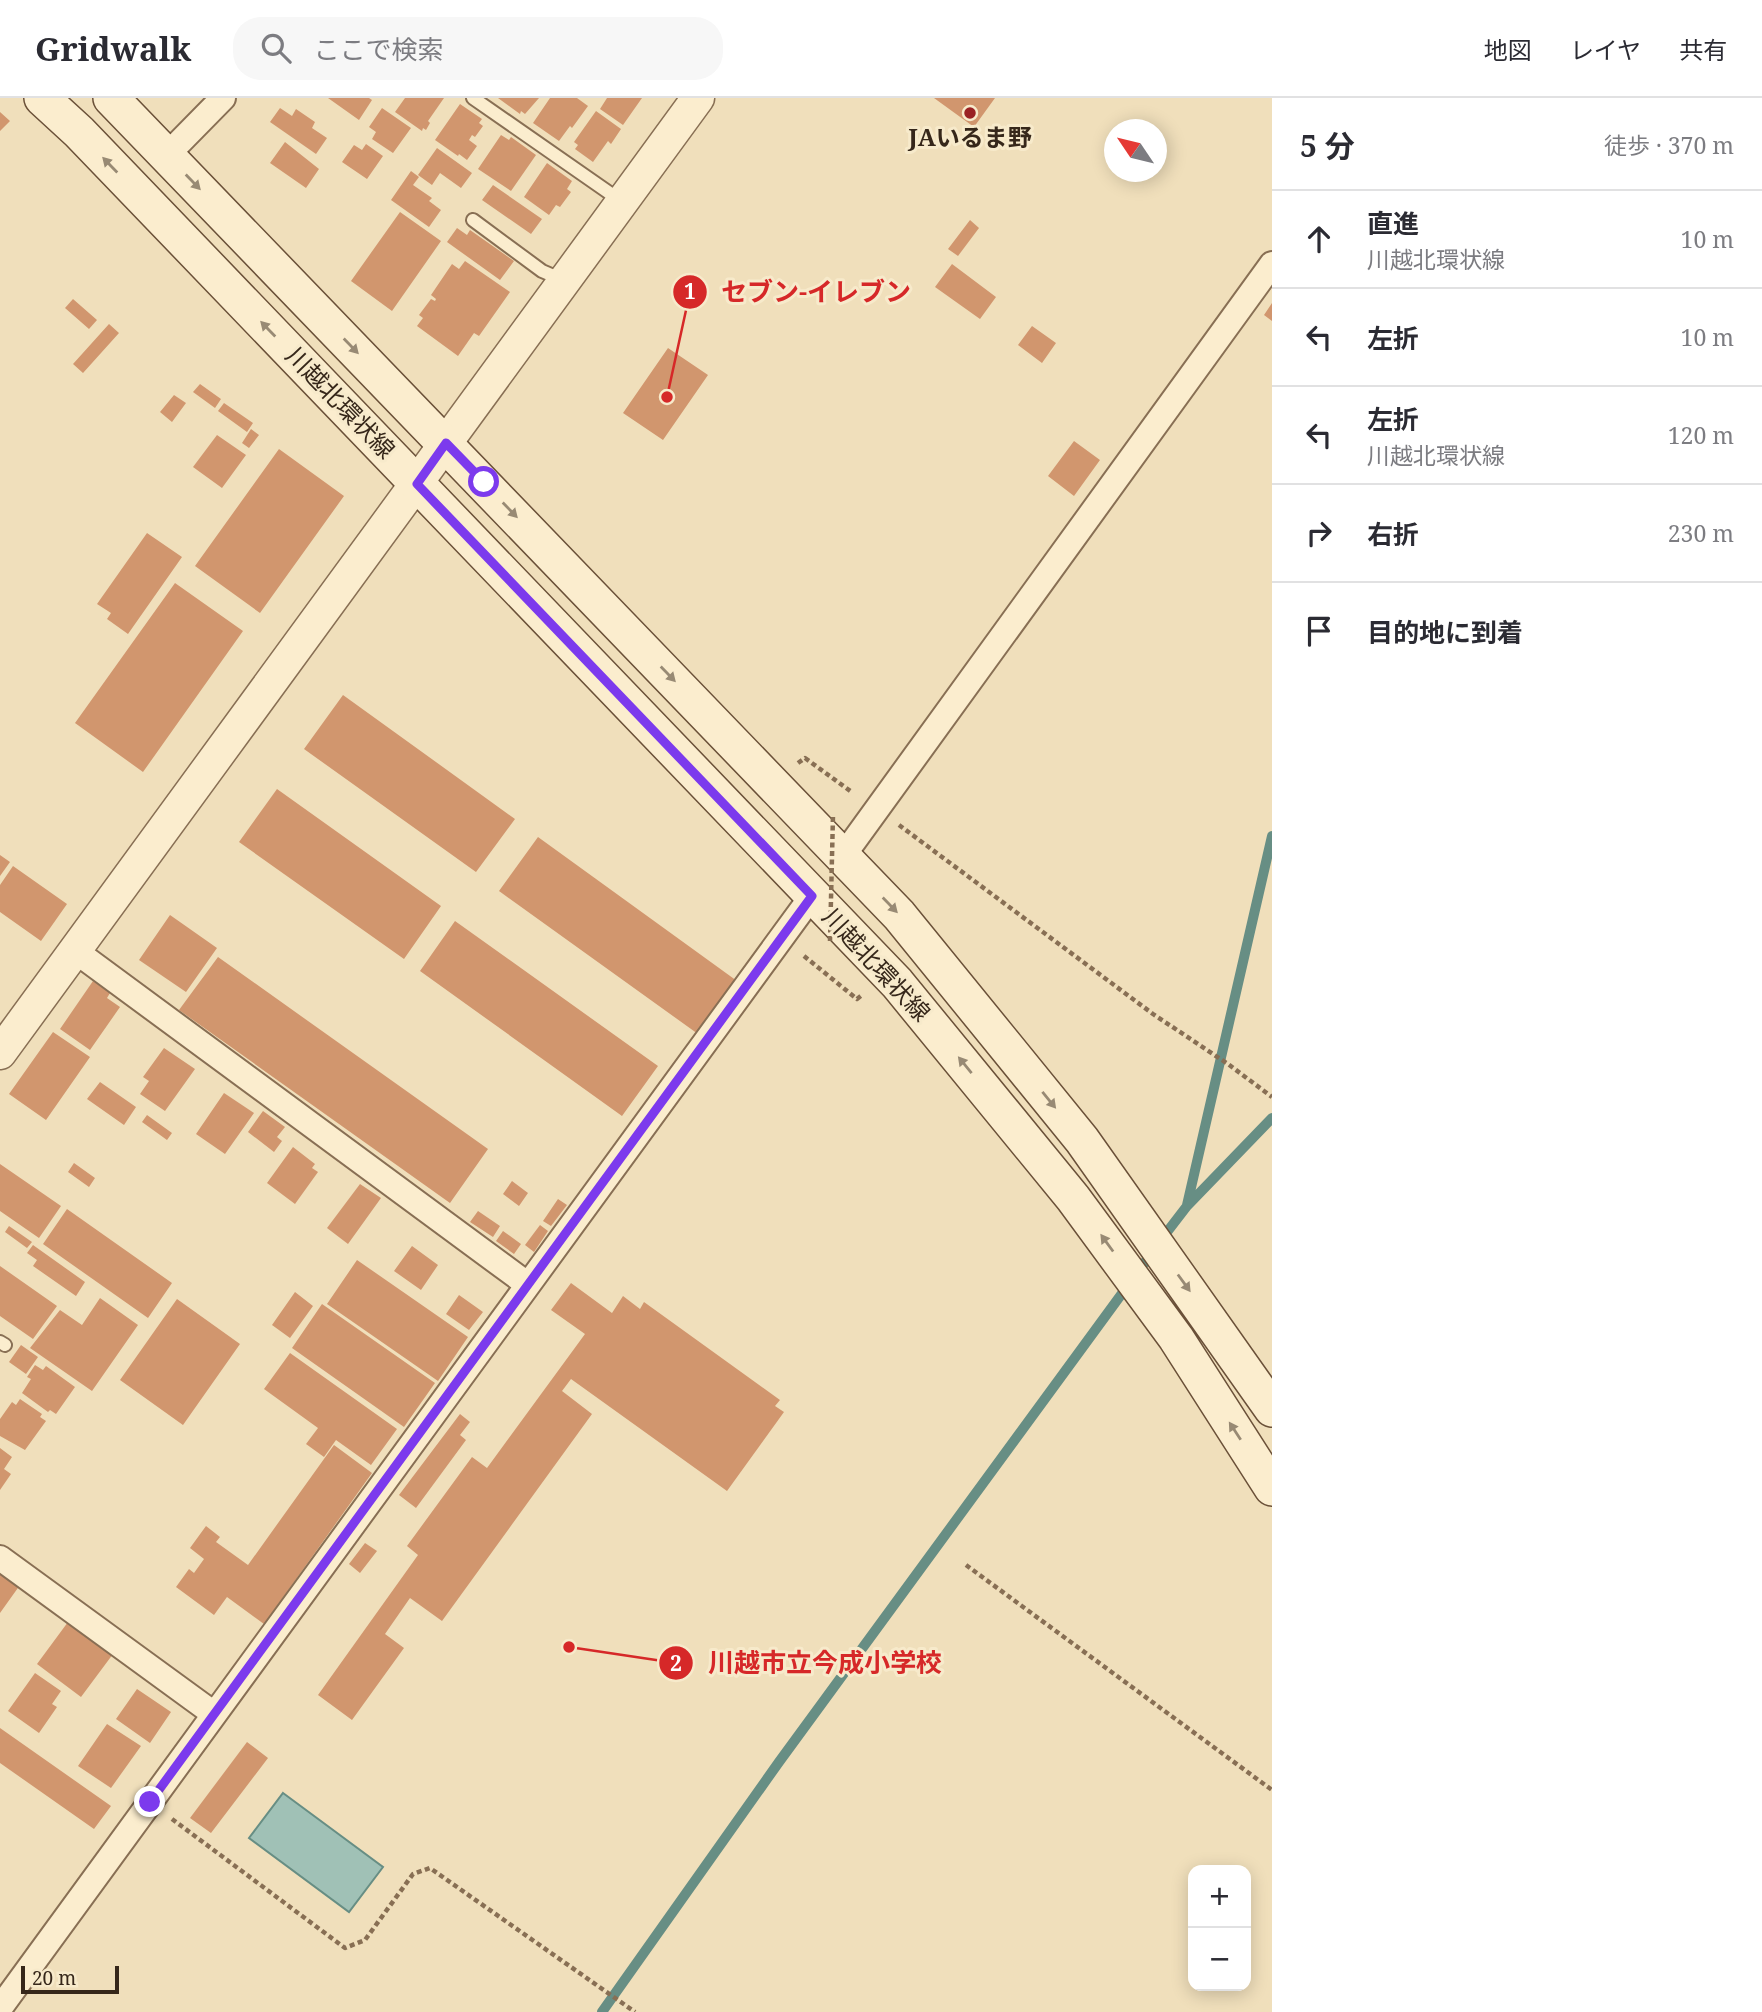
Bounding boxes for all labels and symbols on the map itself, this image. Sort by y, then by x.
marker: JAいるま野 [962,105,978,121]
north arrow [1104,119,1167,182]
place label: JAいるま野 [907,120,1032,153]
one-way arrow [103,157,119,174]
one-way arrow [185,173,201,190]
callout: セブン-イレブン [672,268,925,315]
text: セブン-イレブン [721,273,911,309]
text: 1 [684,277,696,305]
one-way arrow [261,321,277,338]
one-way arrow [343,337,360,354]
street label: 川越北環状線 [279,339,403,465]
route start [468,466,499,497]
one-way arrow [502,501,518,518]
one-way arrow [660,665,676,682]
one-way arrow [881,896,897,913]
street label: 川越北環状線 [816,900,938,1028]
one-way arrow [958,1057,973,1074]
one-way arrow [1042,1091,1057,1109]
one-way arrow [1100,1234,1114,1252]
one-way arrow [1177,1274,1191,1292]
one-way arrow [1229,1421,1242,1441]
callout: 川越市立今成小学校 [659,1640,956,1687]
text: 川越市立今成小学校 [708,1644,942,1680]
text: 2 [670,1649,682,1677]
route end [134,1786,165,1817]
scale bar [21,1963,119,1995]

